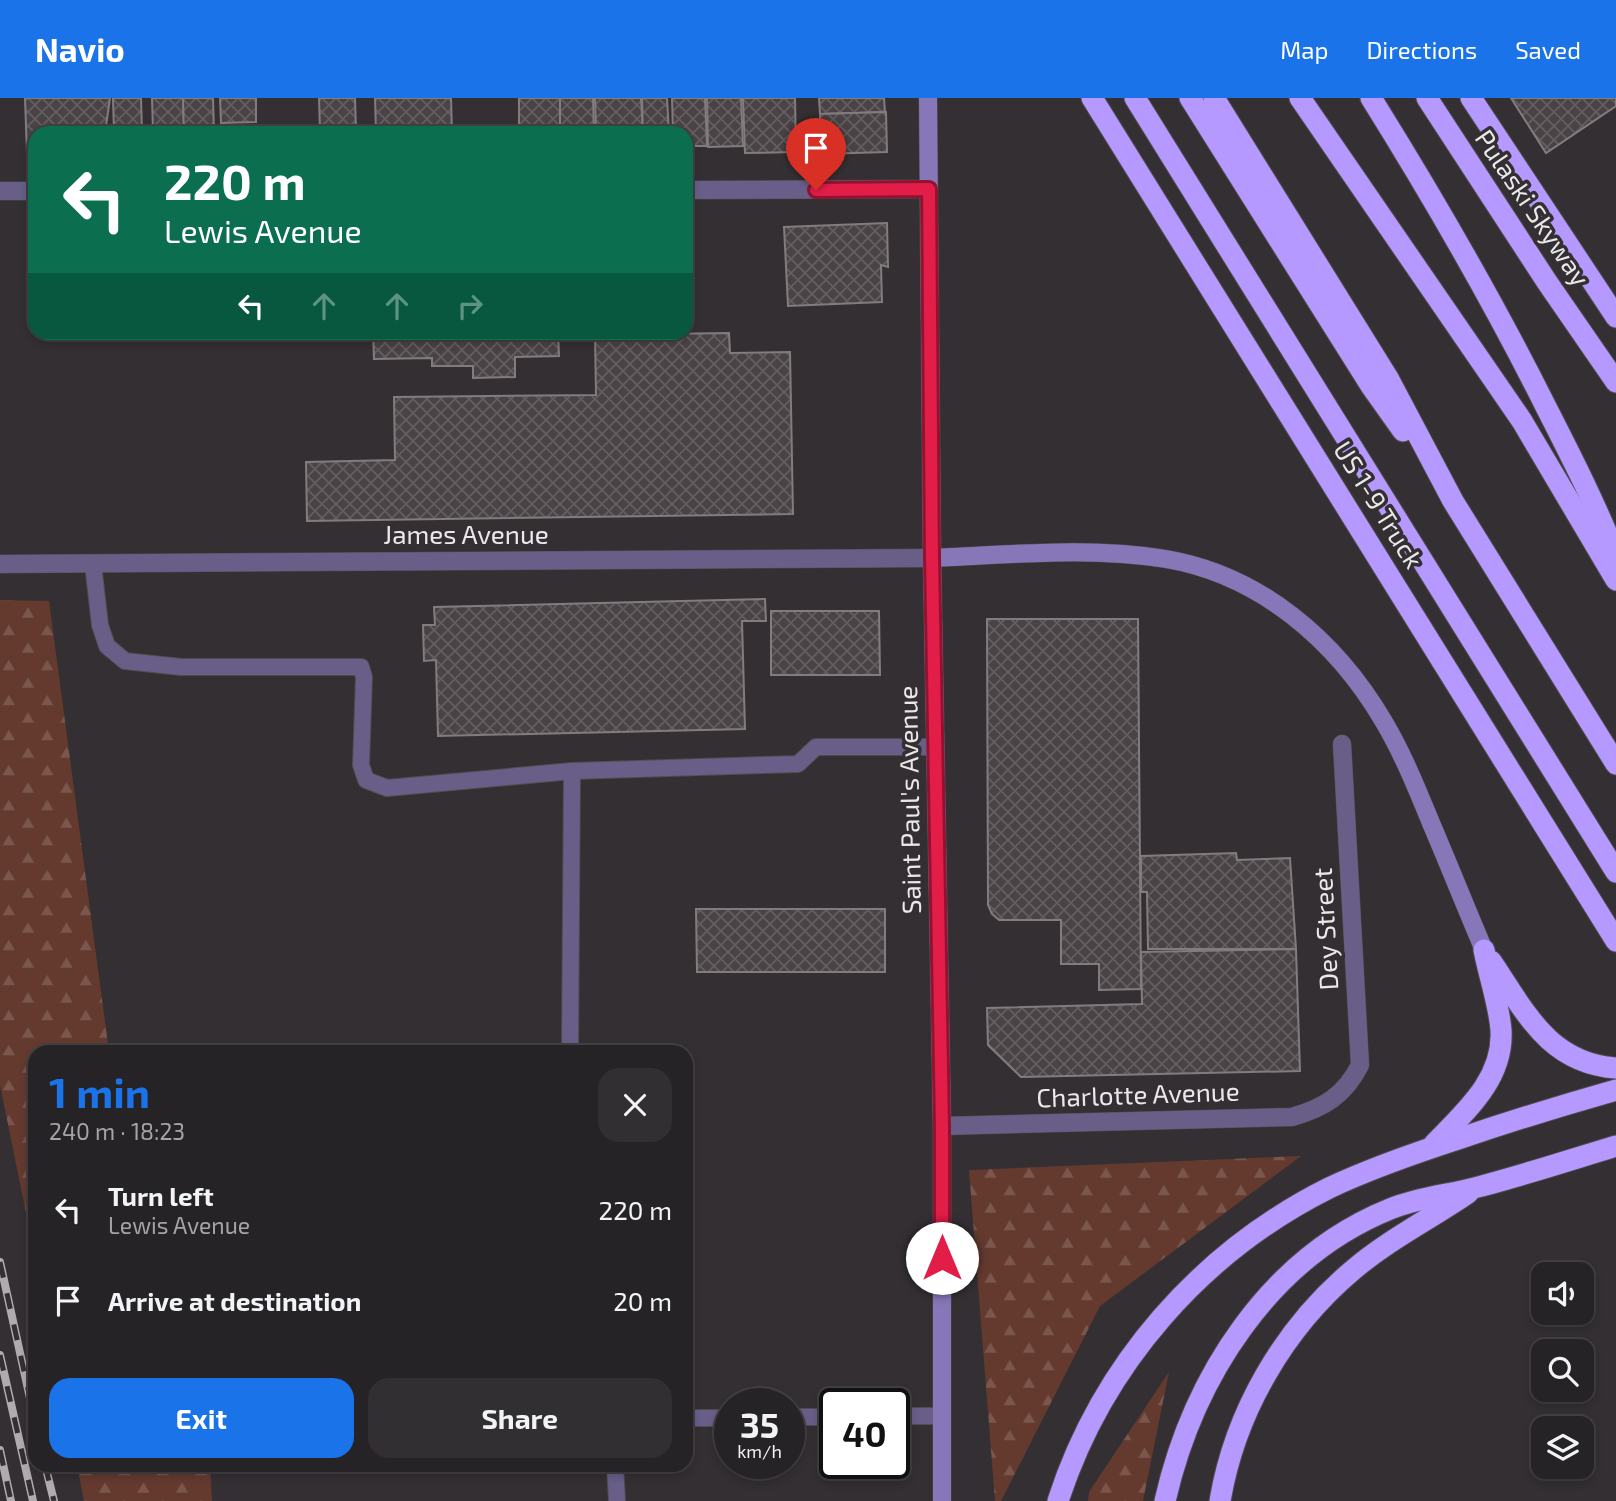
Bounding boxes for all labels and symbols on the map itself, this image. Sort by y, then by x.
pin [786,118,846,190]
street label: Pulaski Skyway [1470,123,1597,291]
street label: US 1-9 Truck [1328,435,1430,573]
street label: James Avenue [383,518,549,549]
street label: Saint Paul's Avenue [891,685,926,915]
street label: Dey Street [1306,867,1343,991]
street label: Charlotte Avenue [1036,1074,1240,1113]
position arrow [905,1221,979,1295]
speed limit sign: 40 [819,1388,910,1479]

